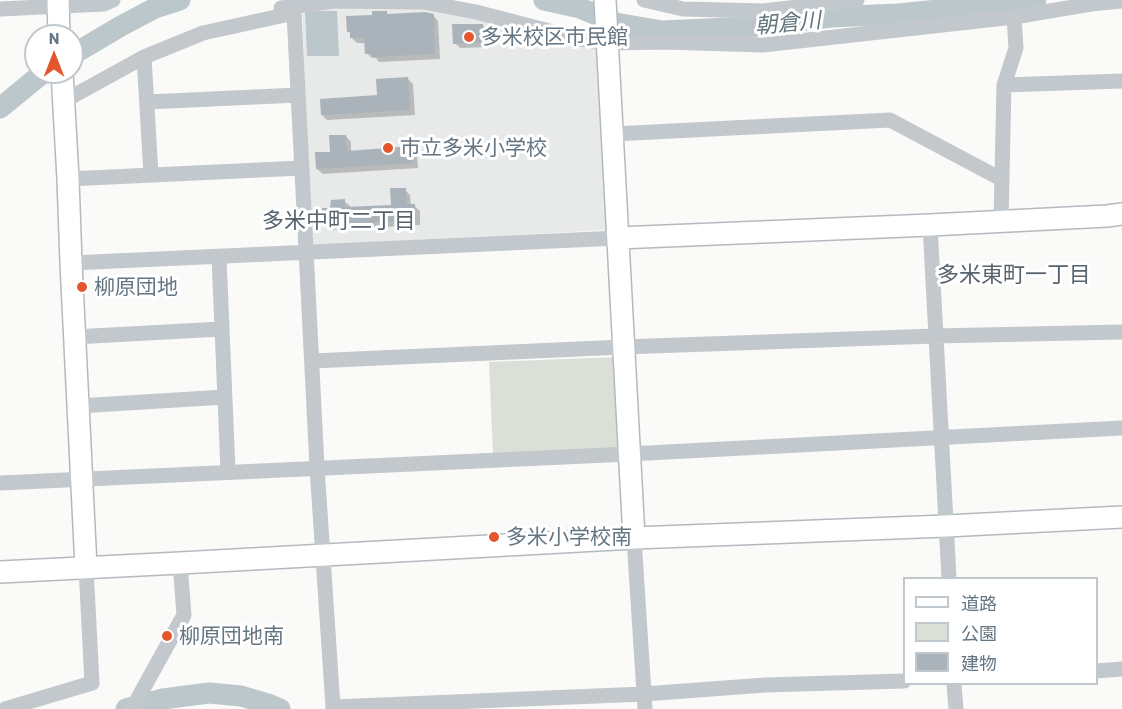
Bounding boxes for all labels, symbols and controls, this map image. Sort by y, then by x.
water label: 朝倉川 [754,7,822,39]
north arrow [24,24,84,84]
place label: 多米校区市民館 [481,24,628,50]
text: N [49,28,59,47]
marker: 多米校区市民館 [462,30,476,44]
place label: 市立多米小学校 [400,135,547,161]
marker: 市立多米小学校 [381,141,395,155]
district label: 多米中町二丁目 [262,208,416,234]
district label: 多米東町一丁目 [937,262,1091,288]
place label: 柳原団地 [94,274,178,300]
marker: 柳原団地 [75,280,89,294]
place label: 多米小学校南 [506,524,632,550]
marker: 多米小学校南 [487,530,501,544]
legend [903,577,1098,685]
text: 道路 [961,592,997,614]
text: 公園 [961,622,997,644]
place label: 柳原団地南 [179,623,284,649]
marker: 柳原団地南 [160,629,174,643]
text: 建物 [961,652,997,674]

